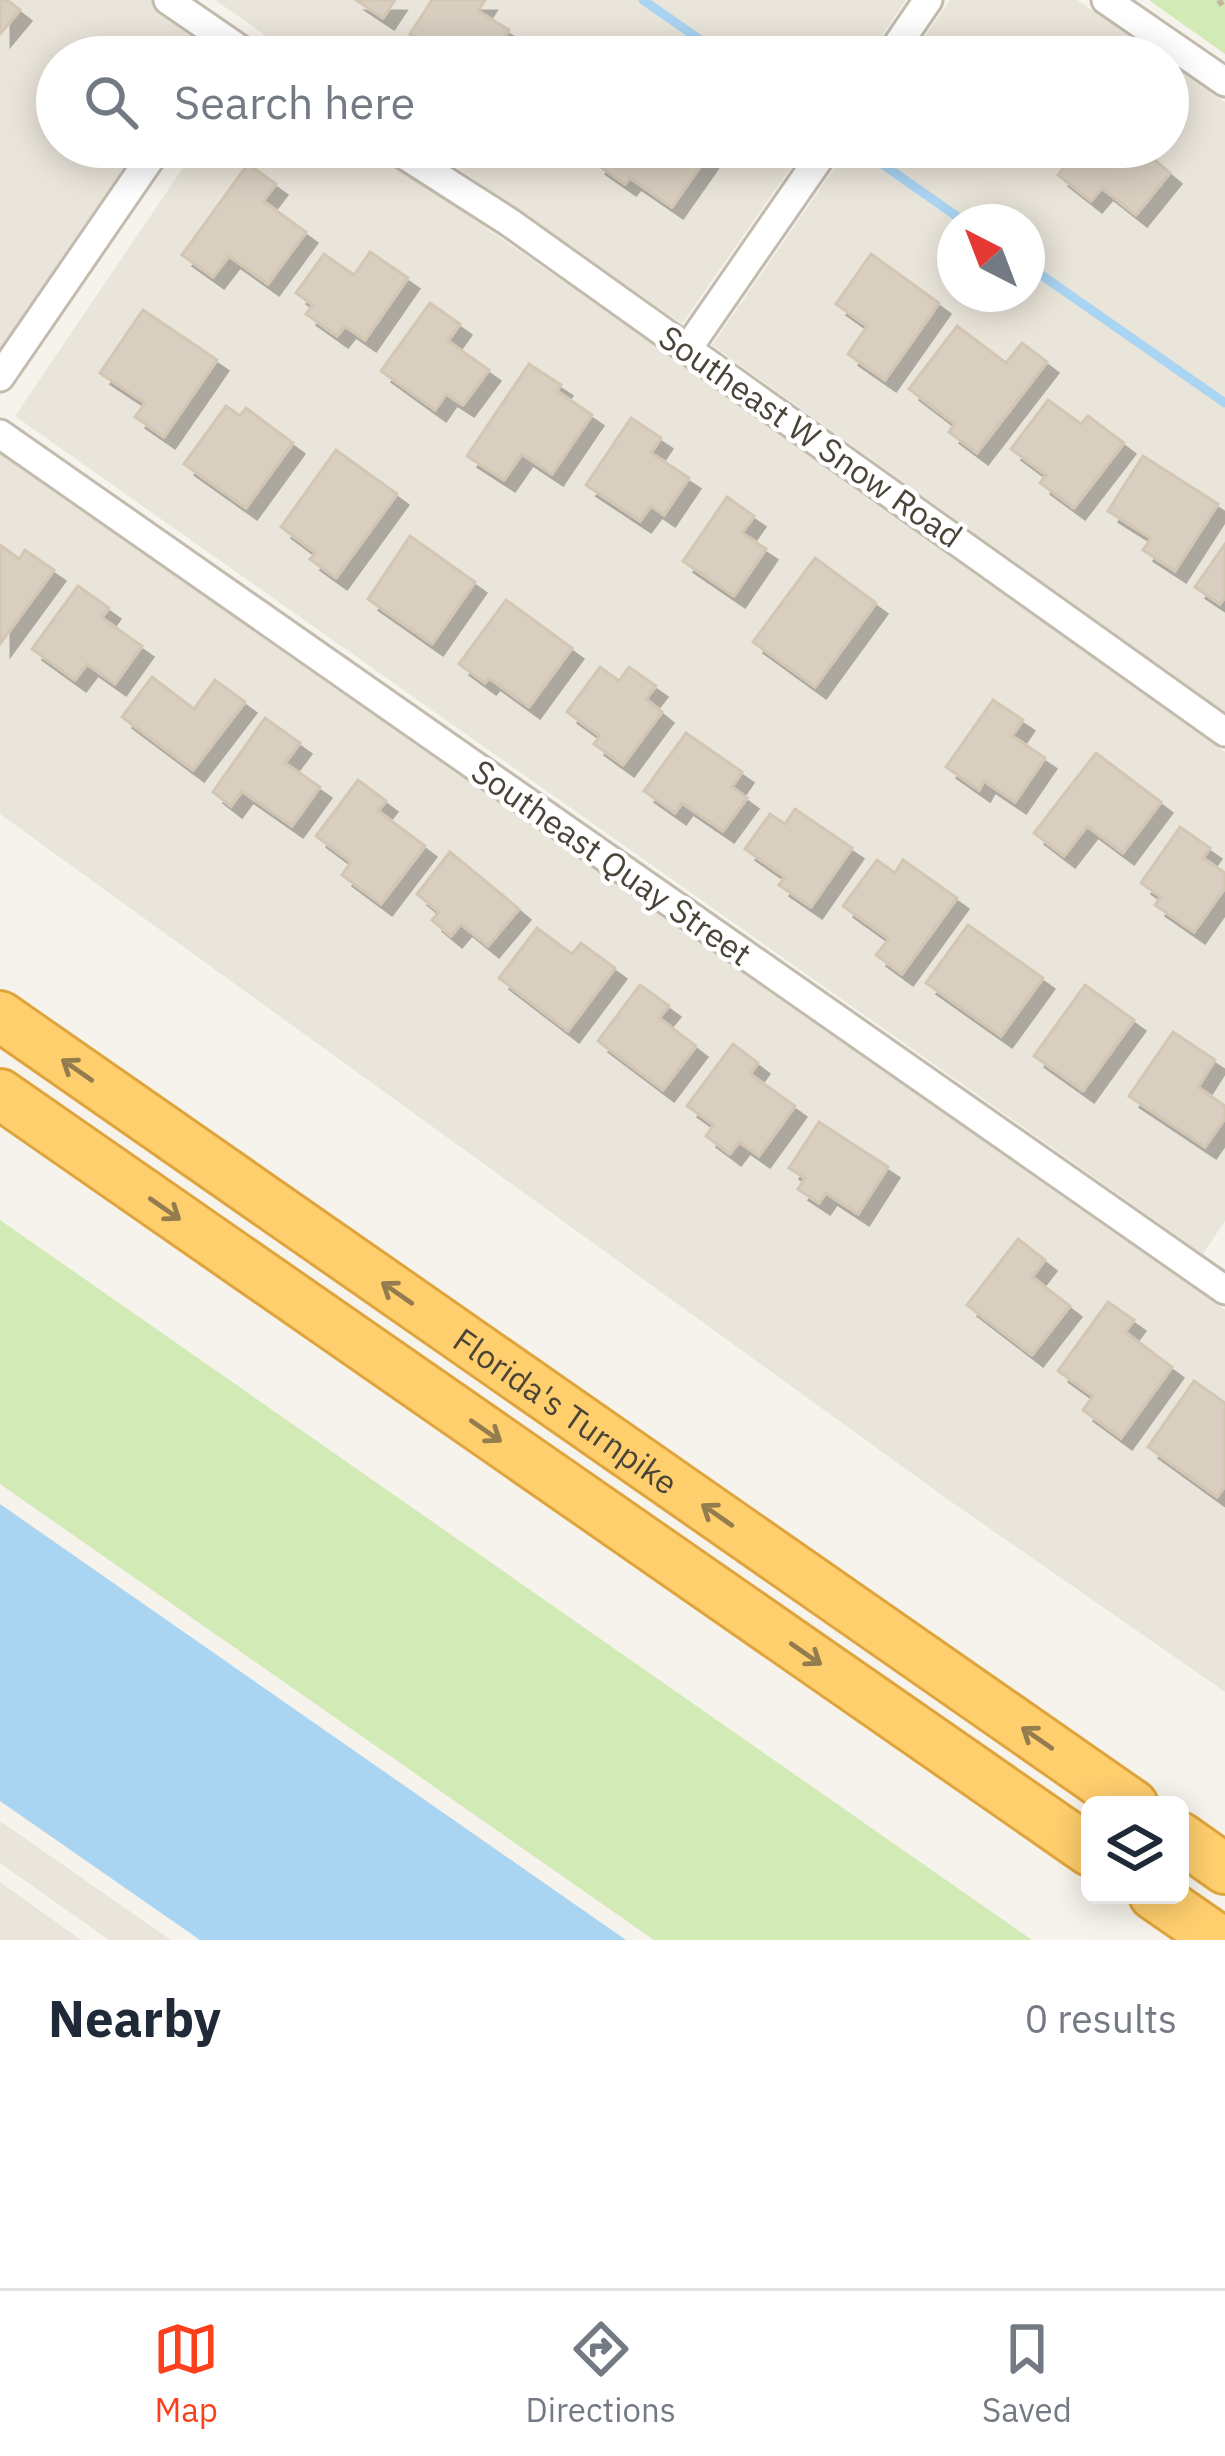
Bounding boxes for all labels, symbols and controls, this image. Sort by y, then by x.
search box [36,36,1189,168]
icon: search [78,69,144,135]
text: Search here [174,73,415,131]
north arrow [937,204,1045,312]
street label: Southeast W Snow Road [651,315,971,557]
street label: Southeast Quay Street [464,749,760,975]
one-way arrow [61,1058,94,1083]
one-way arrow [148,1196,181,1221]
one-way arrow [381,1281,414,1306]
street label: Florida's Turnpike [446,1317,687,1503]
one-way arrow [468,1418,502,1443]
one-way arrow [701,1503,734,1528]
one-way arrow [789,1641,822,1666]
one-way arrow [1021,1726,1055,1751]
map controls [1081,1796,1189,1904]
button: layers [1081,1796,1189,1904]
text: Nearby [48,1985,221,2051]
text: 0 results [1025,1993,1177,2044]
tab: Map [153,2316,219,2431]
tab: Directions [526,2316,676,2431]
tab: Saved [982,2316,1072,2431]

